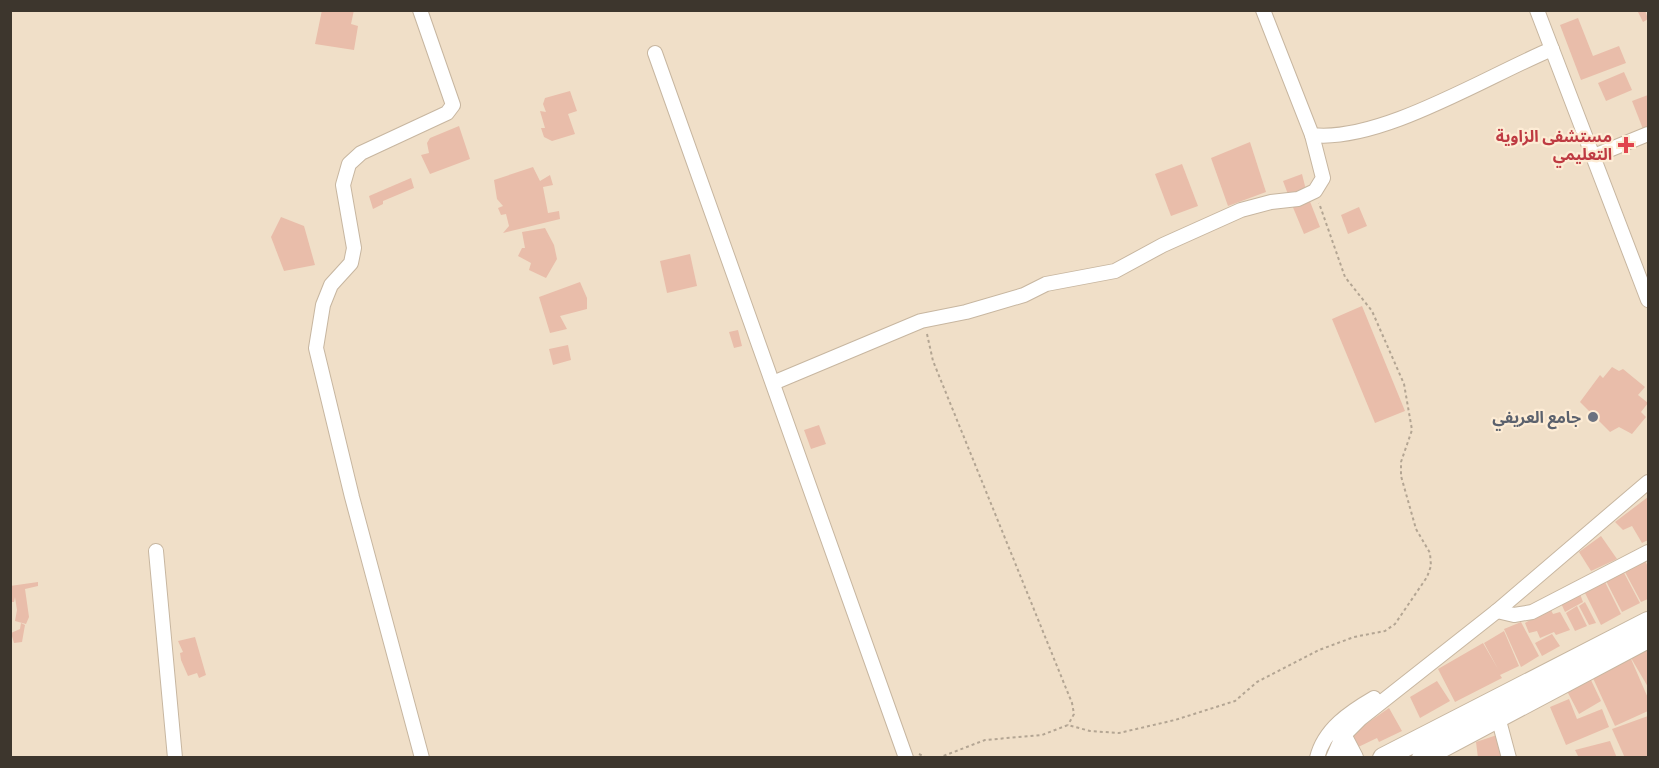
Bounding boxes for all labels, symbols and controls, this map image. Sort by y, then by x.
place label: مستشفى الزاوية التعليمي [1496,124,1612,168]
marker: مستشفى الزاوية التعليمي [1617,136,1635,154]
place label: جامع العريفي [1492,405,1581,431]
marker: جامع العريفي [1586,410,1600,424]

